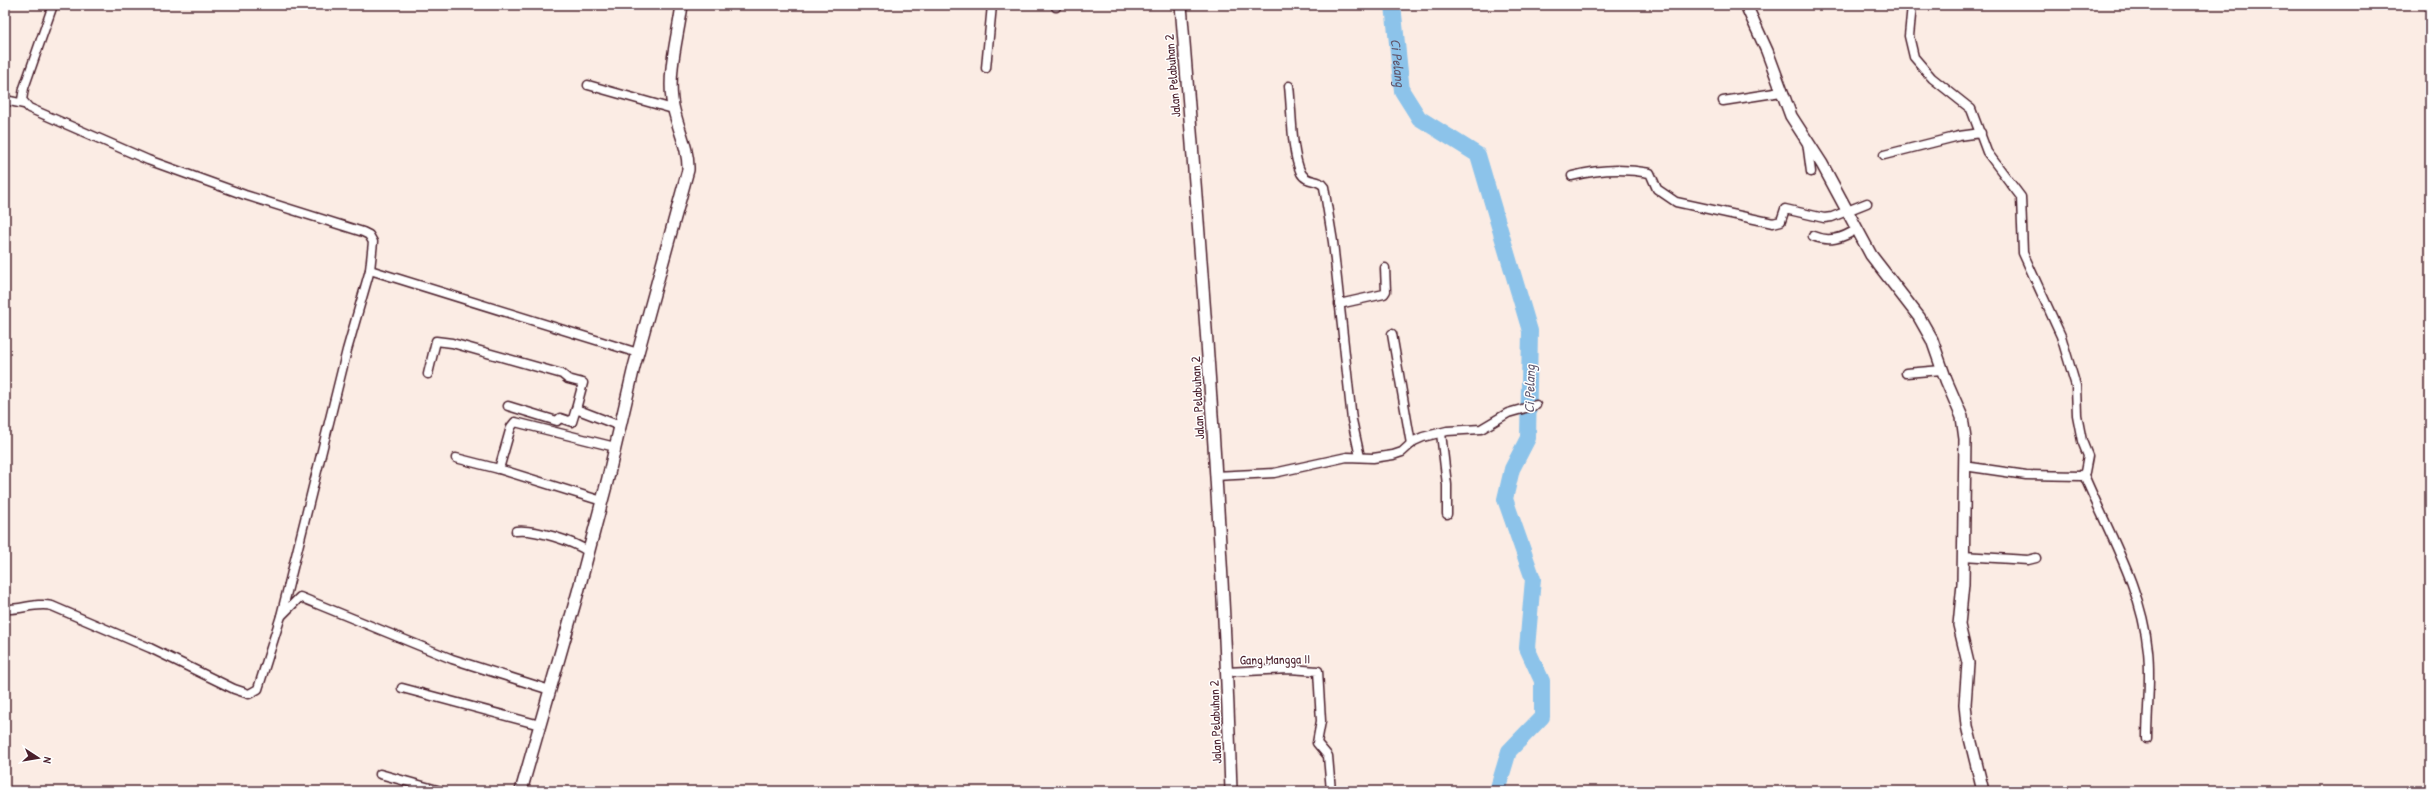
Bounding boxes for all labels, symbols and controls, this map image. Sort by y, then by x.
street label: Jalan Pelabuhan 2 [1159,34,1185,118]
water label: Ci Pelang [1387,38,1411,88]
street label: Jalan Pelabuhan 2 [1186,356,1208,440]
water label: Ci Pelang [1519,364,1540,413]
street label: Gang Mangga II [1240,649,1310,669]
street label: Jalan Pelabuhan 2 [1205,680,1225,764]
north arrow [18,738,58,778]
text: N [40,756,55,765]

